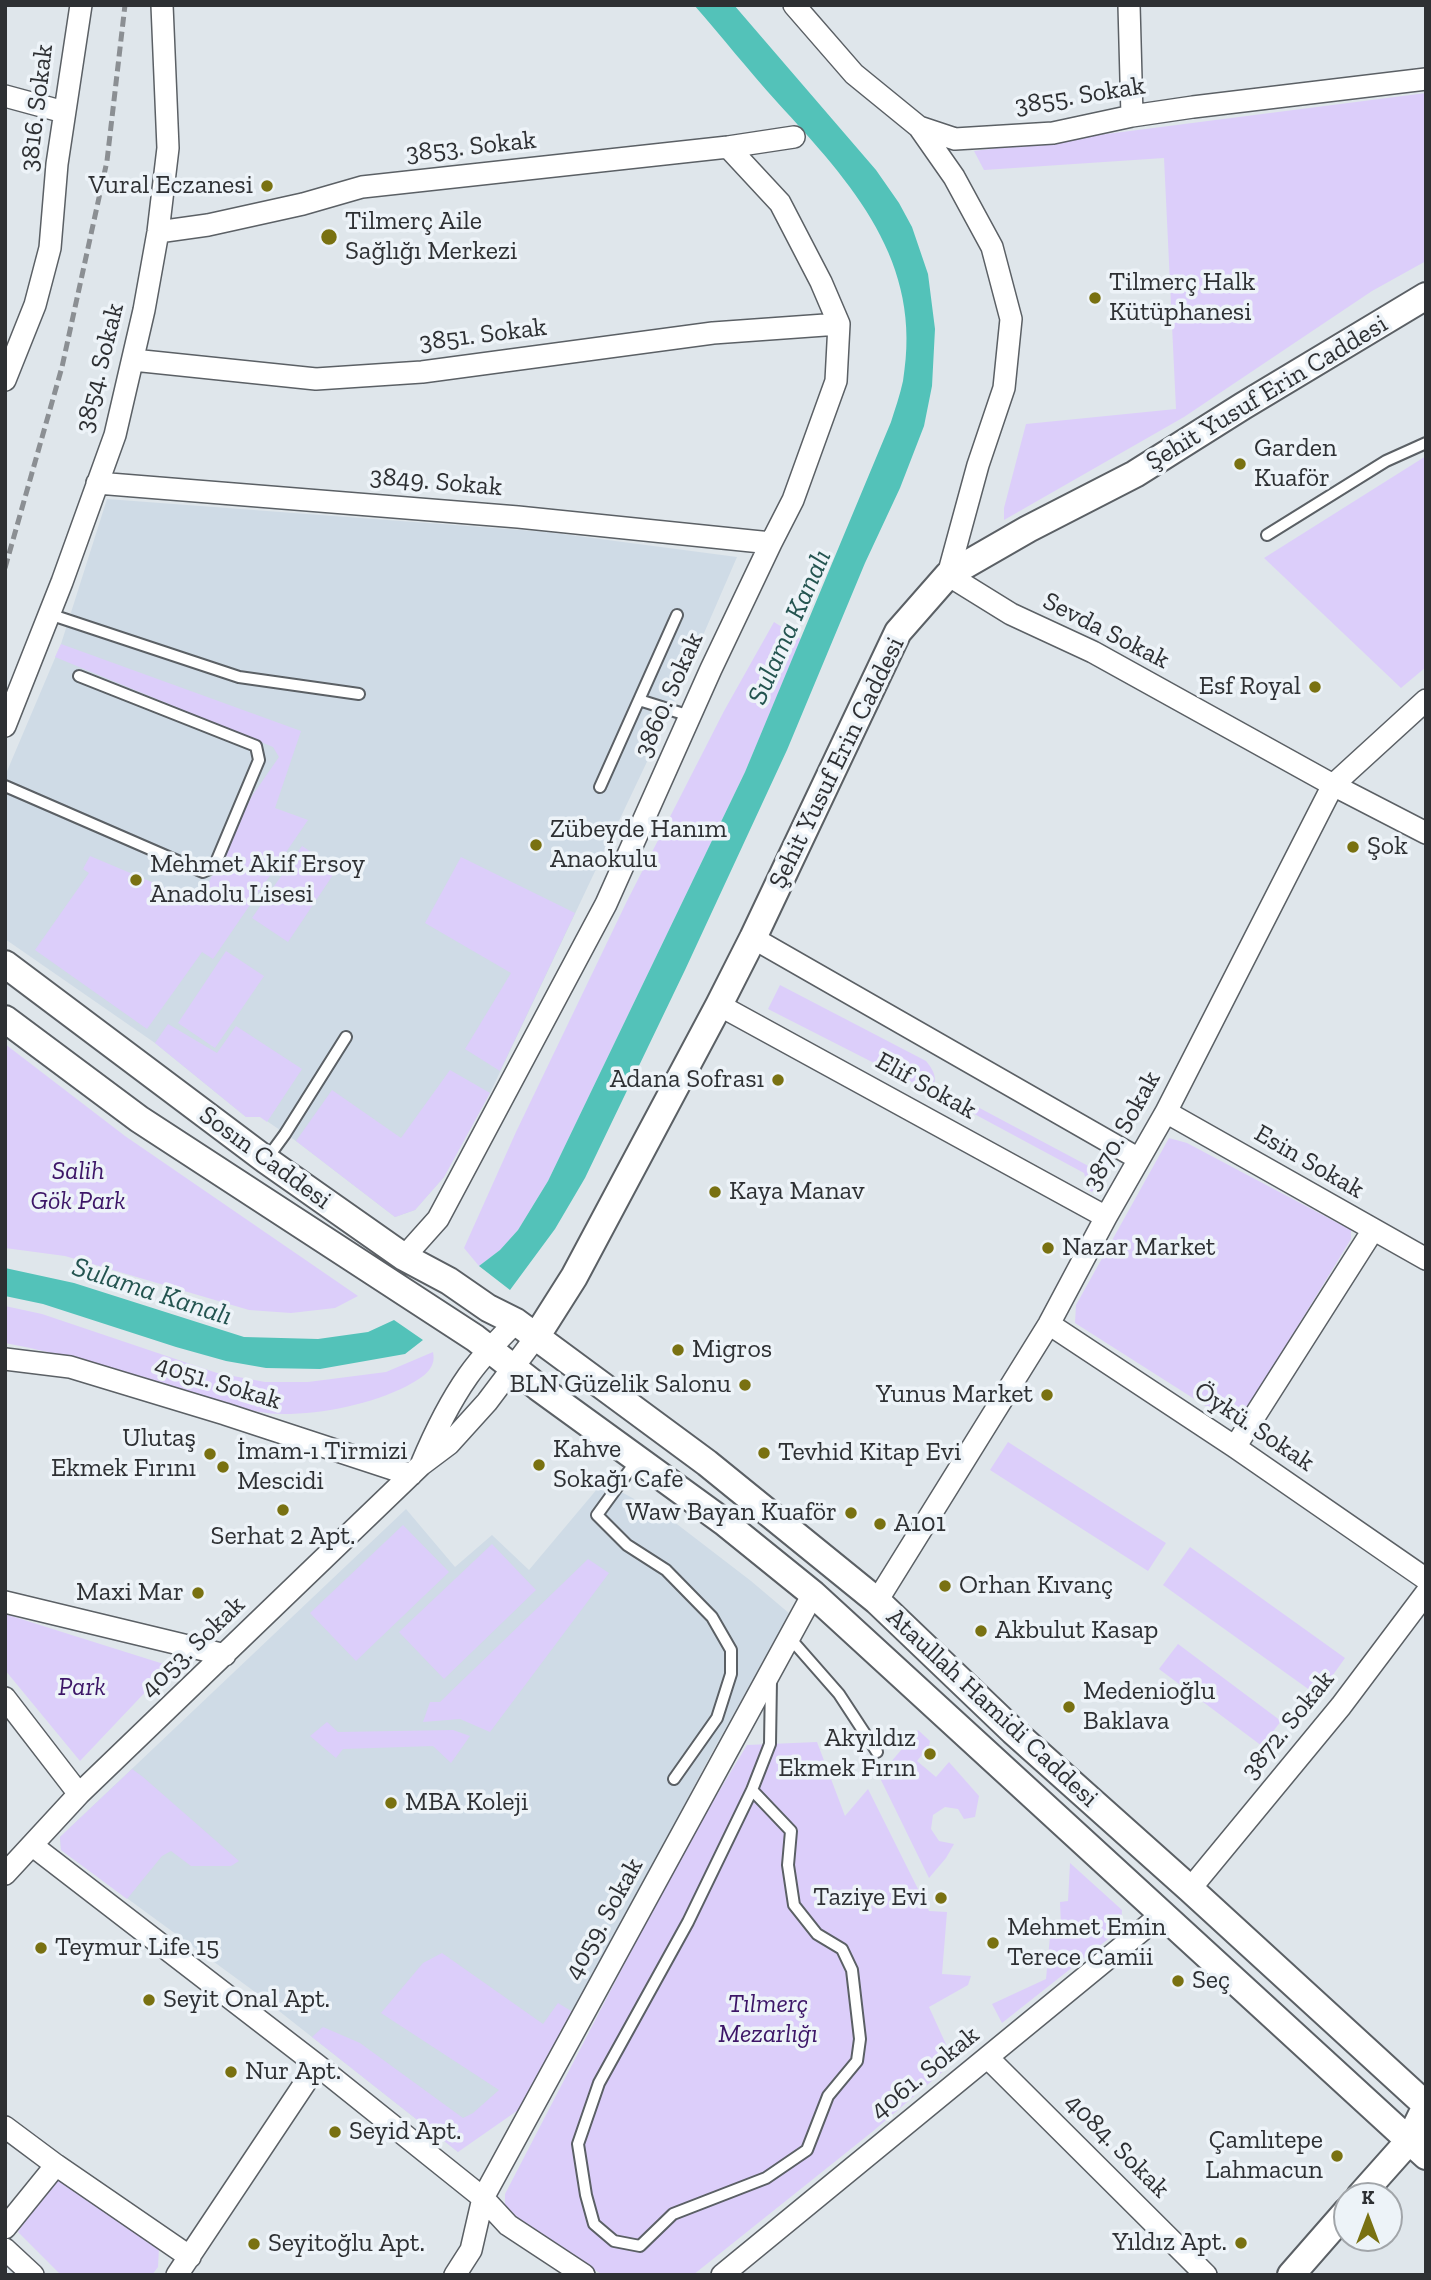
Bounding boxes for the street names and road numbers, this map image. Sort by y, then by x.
street label: 3816. Sokak [14,42,60,174]
street label: 3855. Sokak [1013,70,1147,122]
street label: 3853. Sokak [404,125,538,169]
street label: 3854. Sokak [69,300,131,436]
street label: Şehit Yusuf Erin Caddesi [1141,309,1393,477]
street label: 3851. Sokak [417,312,549,358]
street label: 3849. Sokak [369,461,503,503]
street label: Sevda Sokak [1037,586,1175,676]
street label: 3860. Sokak [628,628,710,762]
street label: Şehit Yusuf Erin Caddesi [762,632,912,894]
street label: Elif Sokak [870,1046,982,1126]
street label: 3870. Sokak [1076,1066,1168,1196]
street label: Sosın Caddesi [193,1100,337,1216]
street label: Esin Sokak [1249,1118,1369,1206]
street label: 4051. Sokak [151,1349,285,1417]
street label: Öykü. Sokak [1188,1375,1320,1479]
street label: 4053. Sokak [134,1590,252,1704]
street label: Ataullah Hamidi Caddesi [880,1602,1104,1814]
street label: 3872. Sokak [1235,1664,1341,1786]
street label: 4059. Sokak [558,1853,650,1985]
street label: 4061. Sokak [864,2020,986,2126]
street label: 4084. Sokak [1058,2087,1176,2205]

